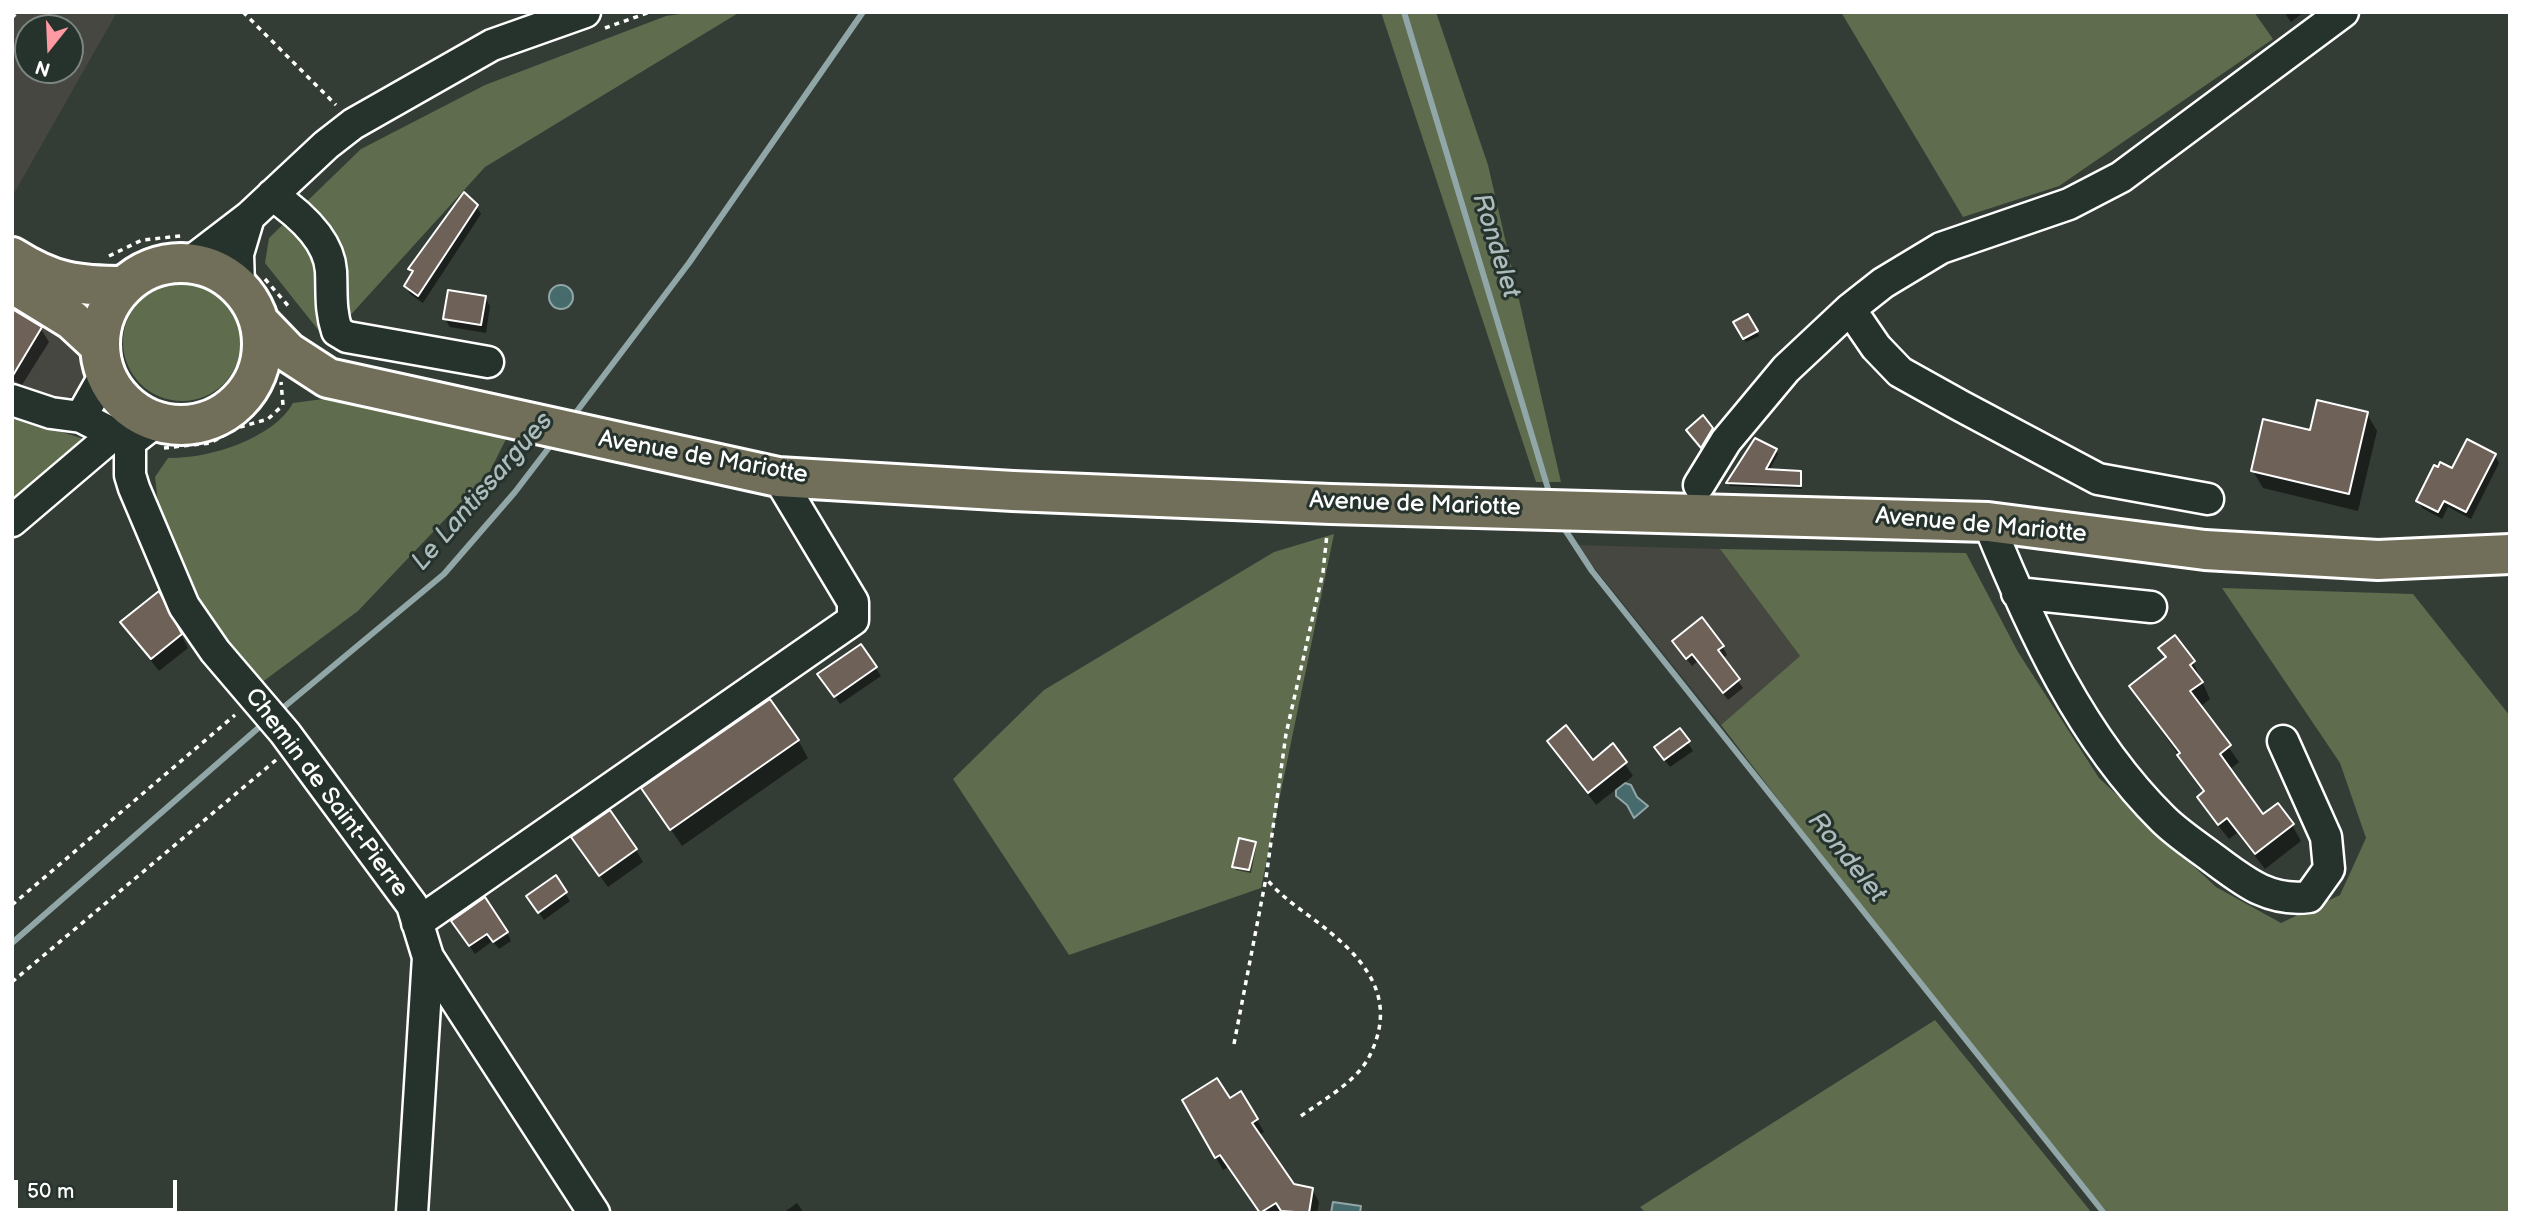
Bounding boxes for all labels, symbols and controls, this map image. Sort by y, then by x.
north arrow [14,14,84,84]
text: N [33,54,53,81]
water label: Rondelet [1464,190,1526,302]
water label: Le Lantissargues [406,406,560,578]
street label: Avenue de Mariotte [596,425,810,491]
street label: Avenue de Mariotte [1309,487,1521,523]
street label: Avenue de Mariotte [1874,502,2088,550]
street label: Chemin de Saint-Pierre [238,683,414,903]
water label: Rondelet [1800,807,1892,909]
scale bar [18,1166,180,1210]
text: 50 m [27,1179,74,1204]

